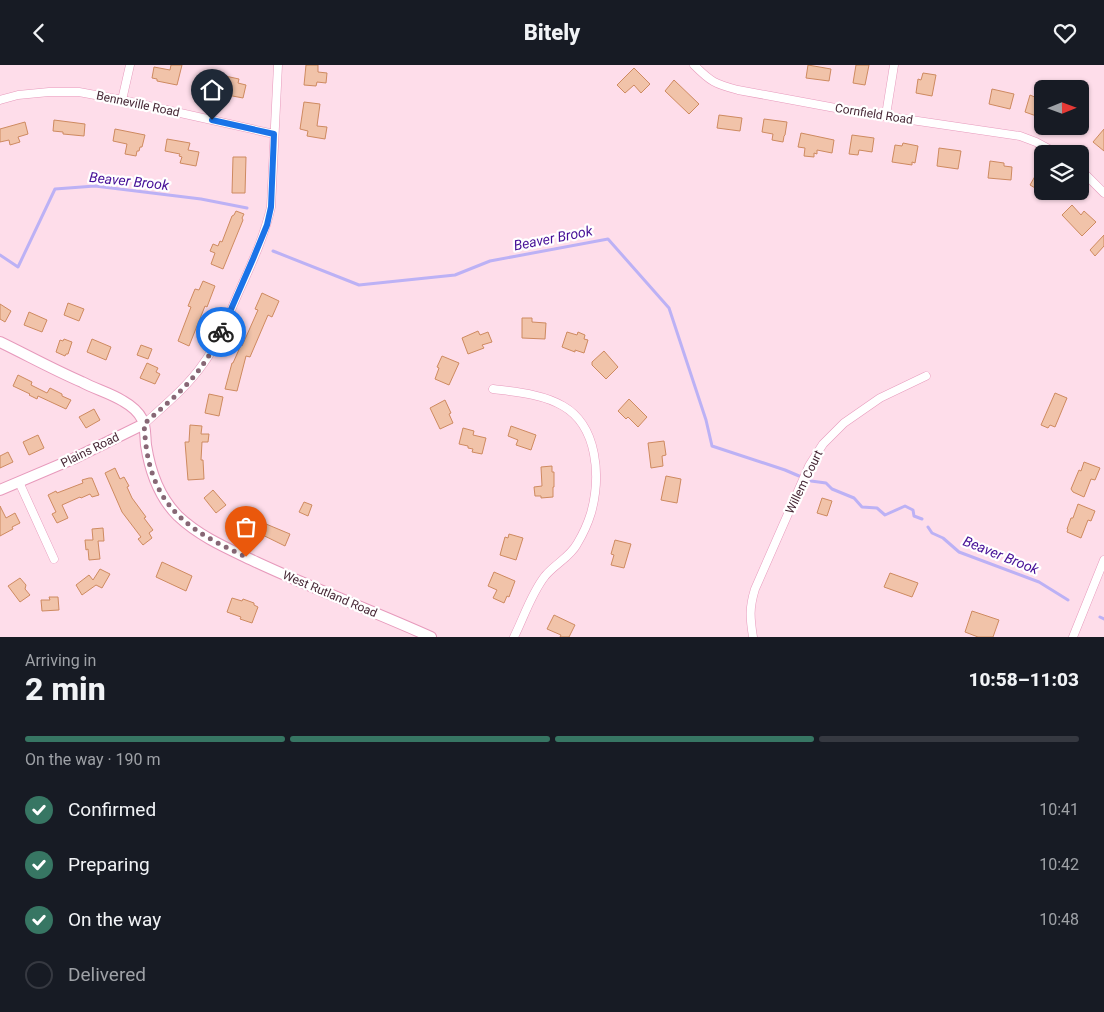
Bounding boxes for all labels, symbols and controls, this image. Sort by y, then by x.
icon: back [25,19,53,47]
icon: heart [1051,19,1079,47]
text: Bitely [524,20,580,45]
pin [191,69,233,120]
icon: home [198,76,226,104]
north arrow [1034,80,1089,135]
map controls [1034,80,1089,200]
street label: Benneville Road [95,88,181,120]
street label: Cornfield Road [834,101,914,127]
button: layers [1034,145,1089,200]
water label: Beaver Brook [88,169,171,193]
water label: Beaver Brook [512,222,595,253]
courier [196,307,246,357]
icon: bike [207,318,235,346]
street label: Plains Road [59,430,121,470]
street label: Willem Court [783,448,825,516]
pin [225,506,267,557]
icon: bag [232,513,260,541]
water label: Beaver Brook [961,533,1042,578]
street label: West Rutland Road [281,568,379,620]
text: Arriving in [25,651,96,670]
text: 10:58–11:03 [968,668,1079,691]
text: 2 min [25,670,106,708]
text: On the way · 190 m [25,750,161,769]
icon: check [25,796,53,824]
text: Confirmed [68,798,156,821]
text: 10:41 [1039,800,1079,819]
icon: check [25,851,53,879]
text: Preparing [68,853,150,876]
text: 10:42 [1039,855,1079,874]
icon: check [25,906,53,934]
text: On the way [68,908,161,931]
text: 10:48 [1039,910,1079,929]
text: Delivered [68,963,146,986]

